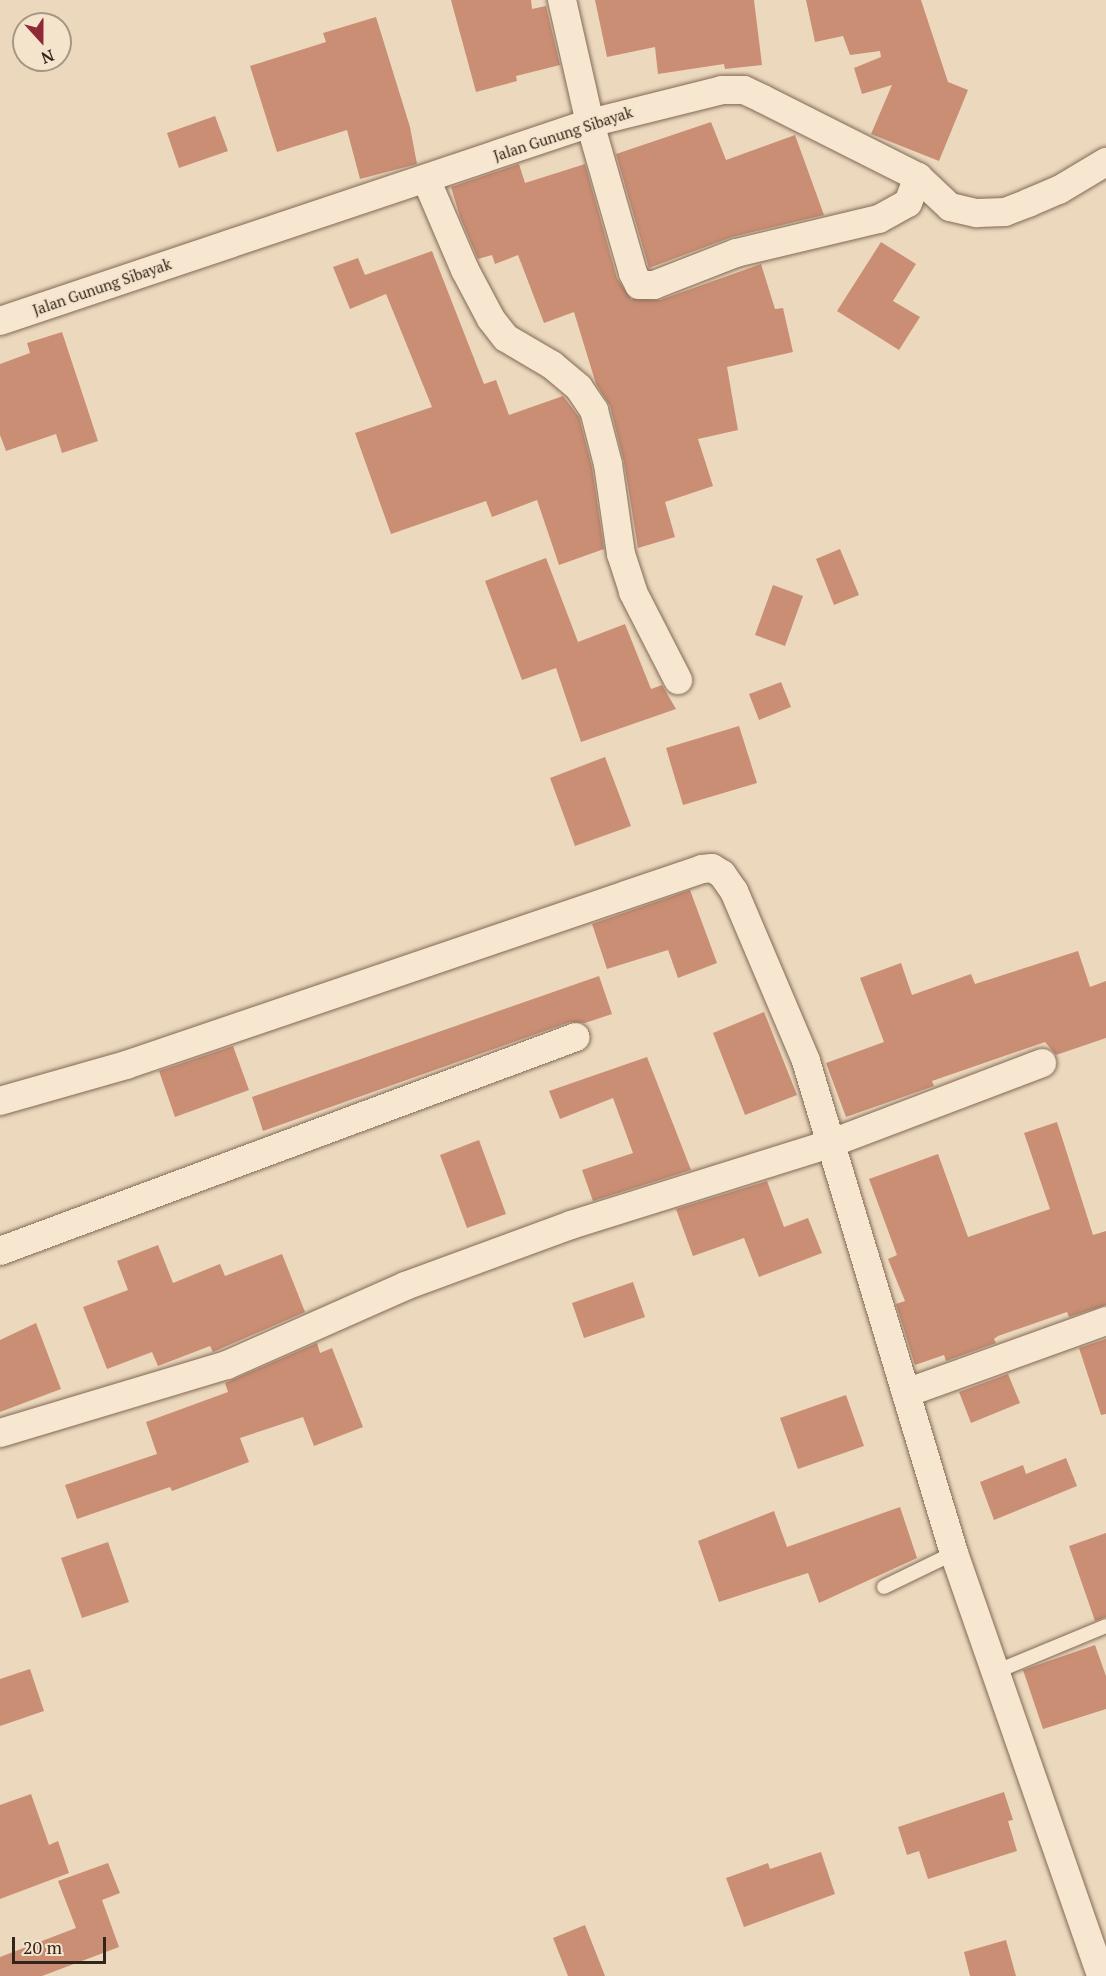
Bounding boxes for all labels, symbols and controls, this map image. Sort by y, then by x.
north arrow [12,12,72,72]
text: N [38,44,57,69]
street label: Jalan Gunung Sibayak [491,103,635,165]
street label: Jalan Gunung Sibayak [30,255,174,319]
scale bar [15,1925,110,1963]
text: 20 m [23,1935,62,1959]

